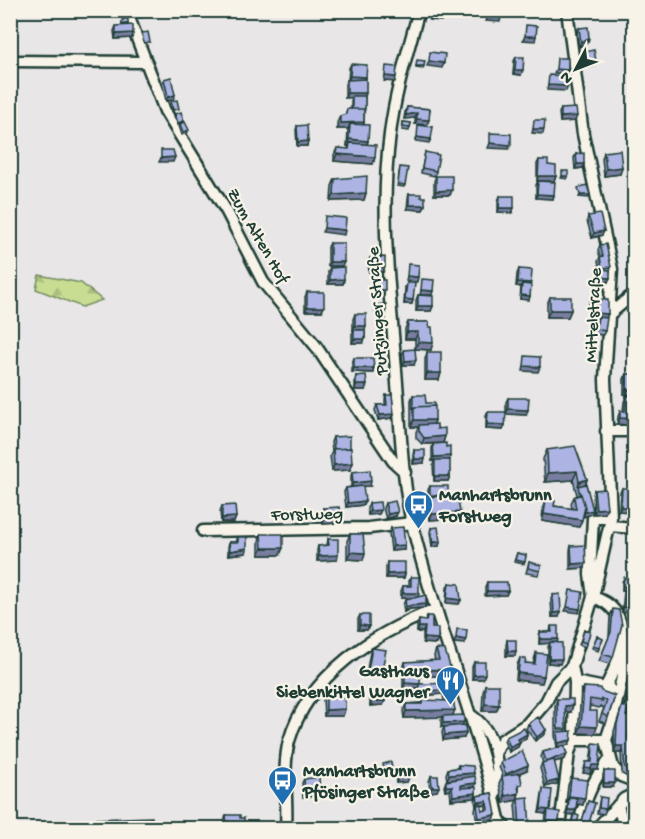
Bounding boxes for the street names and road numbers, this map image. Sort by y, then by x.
street label: Zum Alten Hof [221,185,293,289]
street label: Putzinger Straße [363,245,394,377]
street label: Mittelstraße [582,266,608,363]
street label: Forstweg [270,504,343,527]

